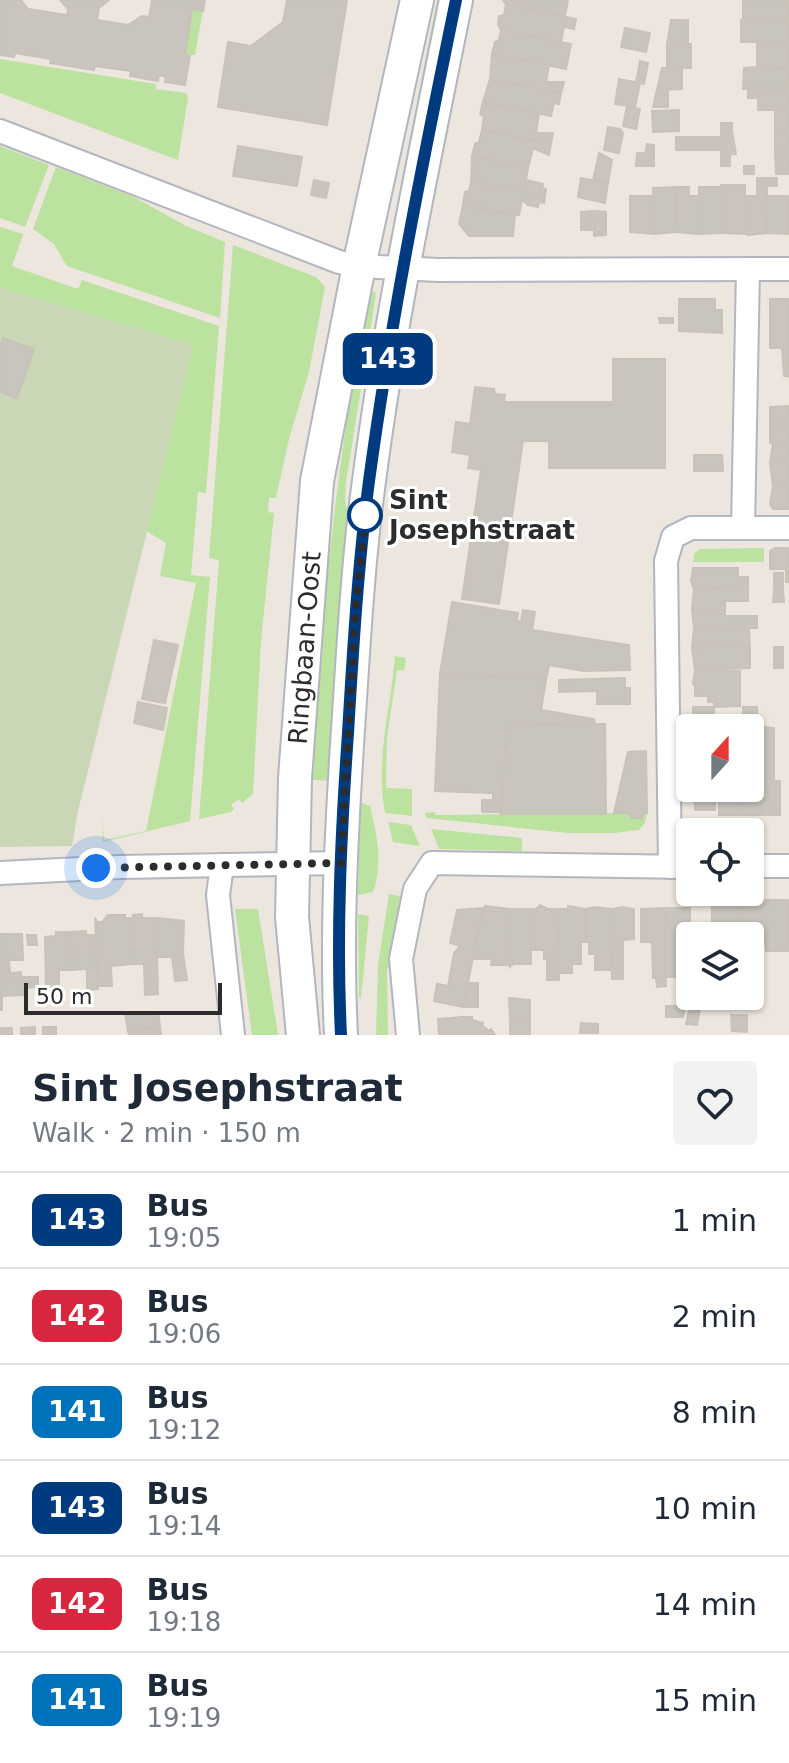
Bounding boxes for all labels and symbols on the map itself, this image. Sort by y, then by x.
line badge: 143 [342,333,434,385]
place label: Sint Josephstraat [387,485,575,545]
marker: Sint Josephstraat [348,498,382,532]
street label: Ringbaan-Oost [283,550,327,745]
north arrow [676,714,764,802]
your location [76,848,116,888]
scale bar [24,979,222,1015]

